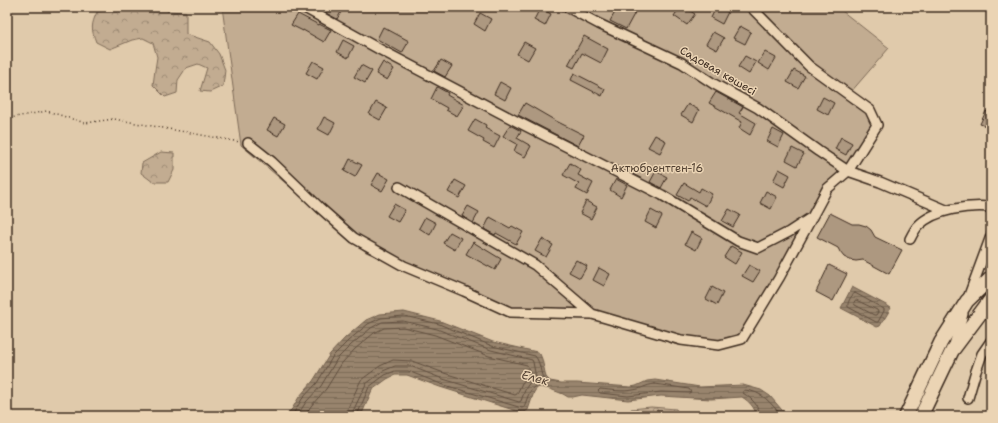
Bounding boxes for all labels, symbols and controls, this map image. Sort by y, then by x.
street label: Садовая көшесі [677,43,759,99]
park label: Актюбрентген-16 [611,161,703,176]
water label: Елек [520,367,551,389]

